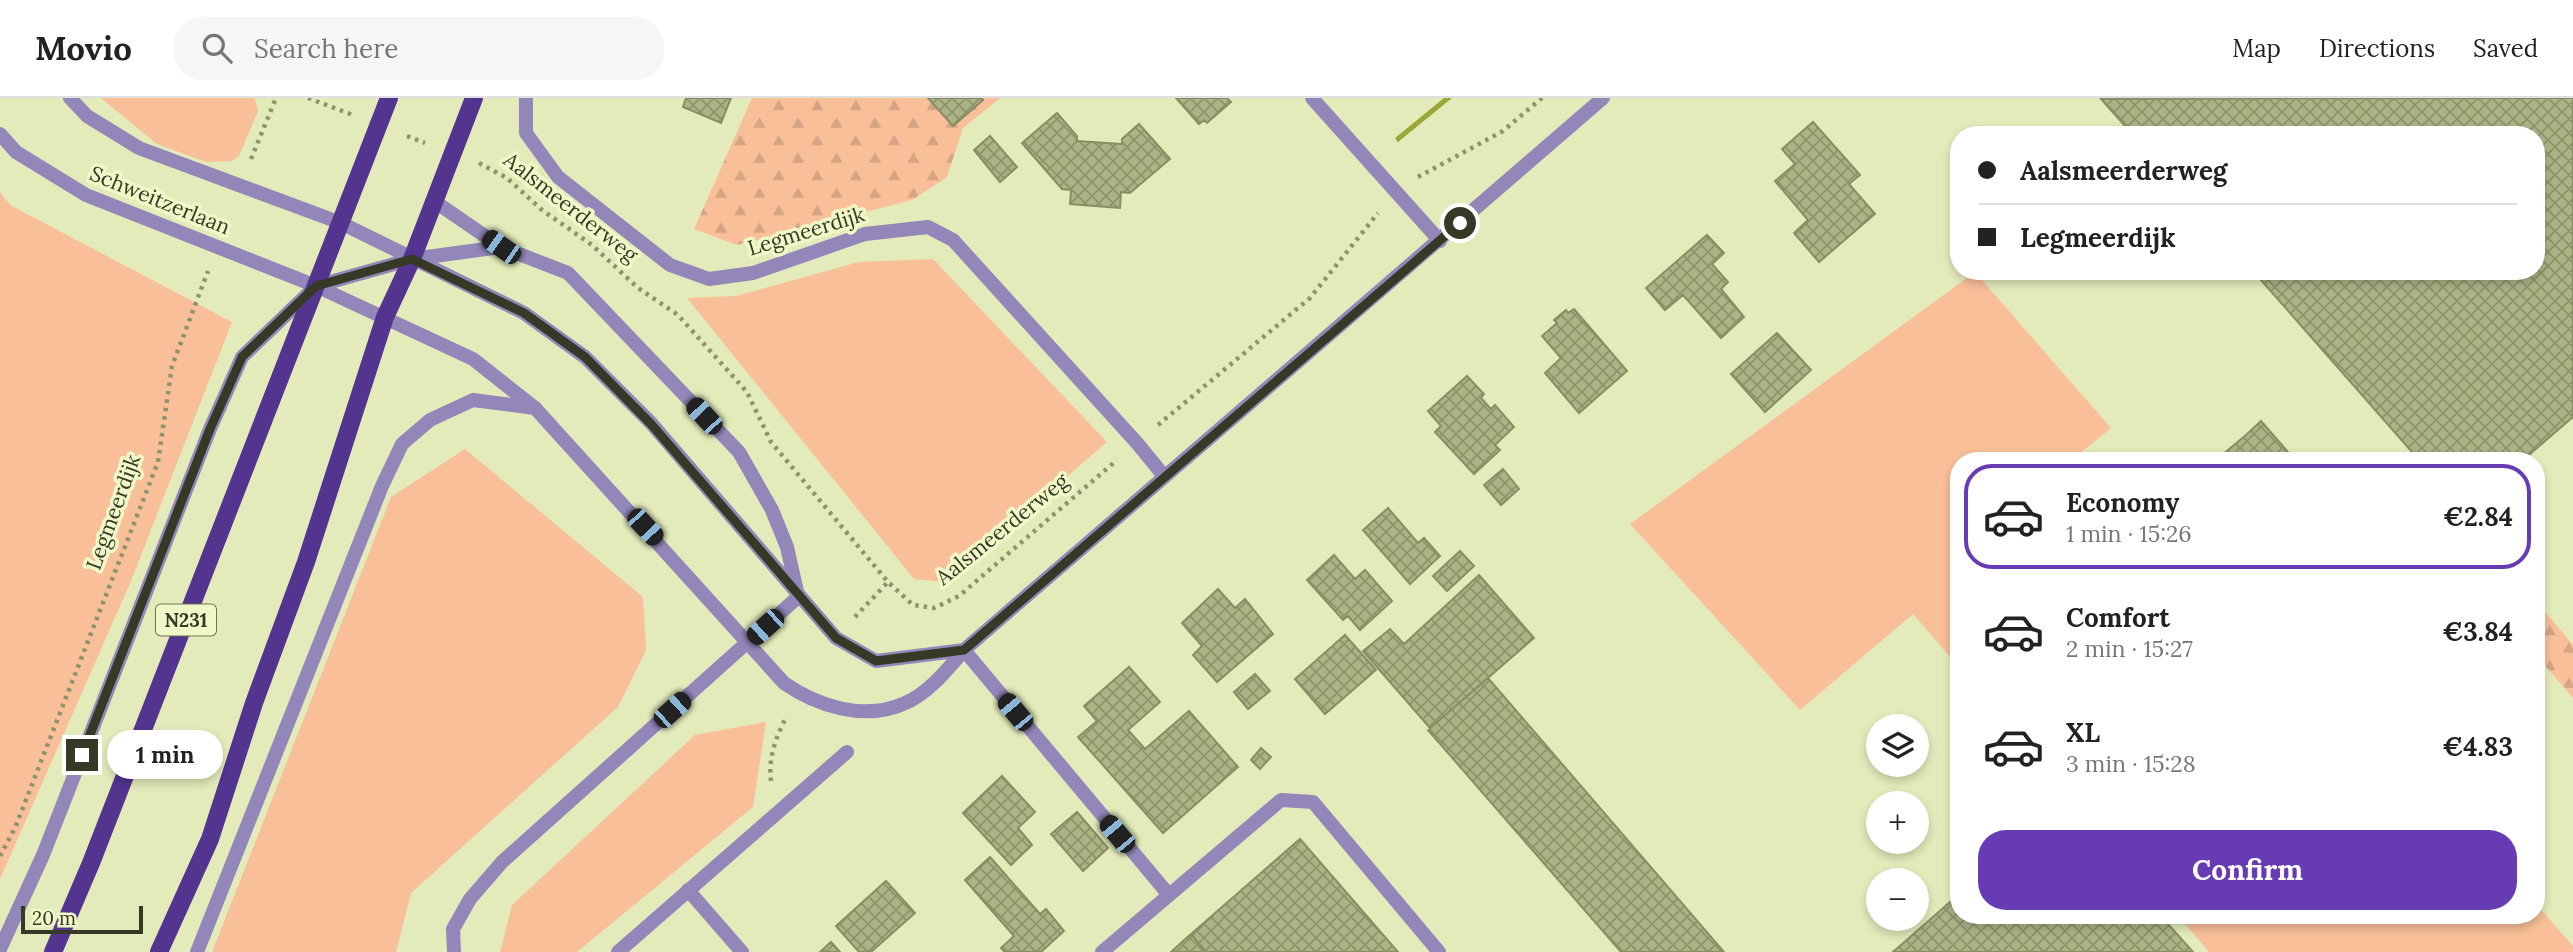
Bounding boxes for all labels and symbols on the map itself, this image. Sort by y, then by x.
street label: Aalsmeerderweg [498,146,644,268]
street label: Schweitzerlaan [86,160,234,241]
street label: Legmeerdijk [744,200,868,262]
route start [1444,207,1476,239]
car [478,226,525,268]
car [682,393,727,439]
street label: Legmeerdijk [80,450,147,573]
street label: Aalsmeerderweg [929,467,1074,591]
car [623,504,668,550]
road number: N231 [156,604,216,636]
car [743,605,788,649]
car [650,688,695,732]
car [994,689,1037,735]
callout: 1 min [106,730,222,780]
route end [66,739,98,771]
car [1096,811,1139,857]
scale bar [21,903,144,935]

